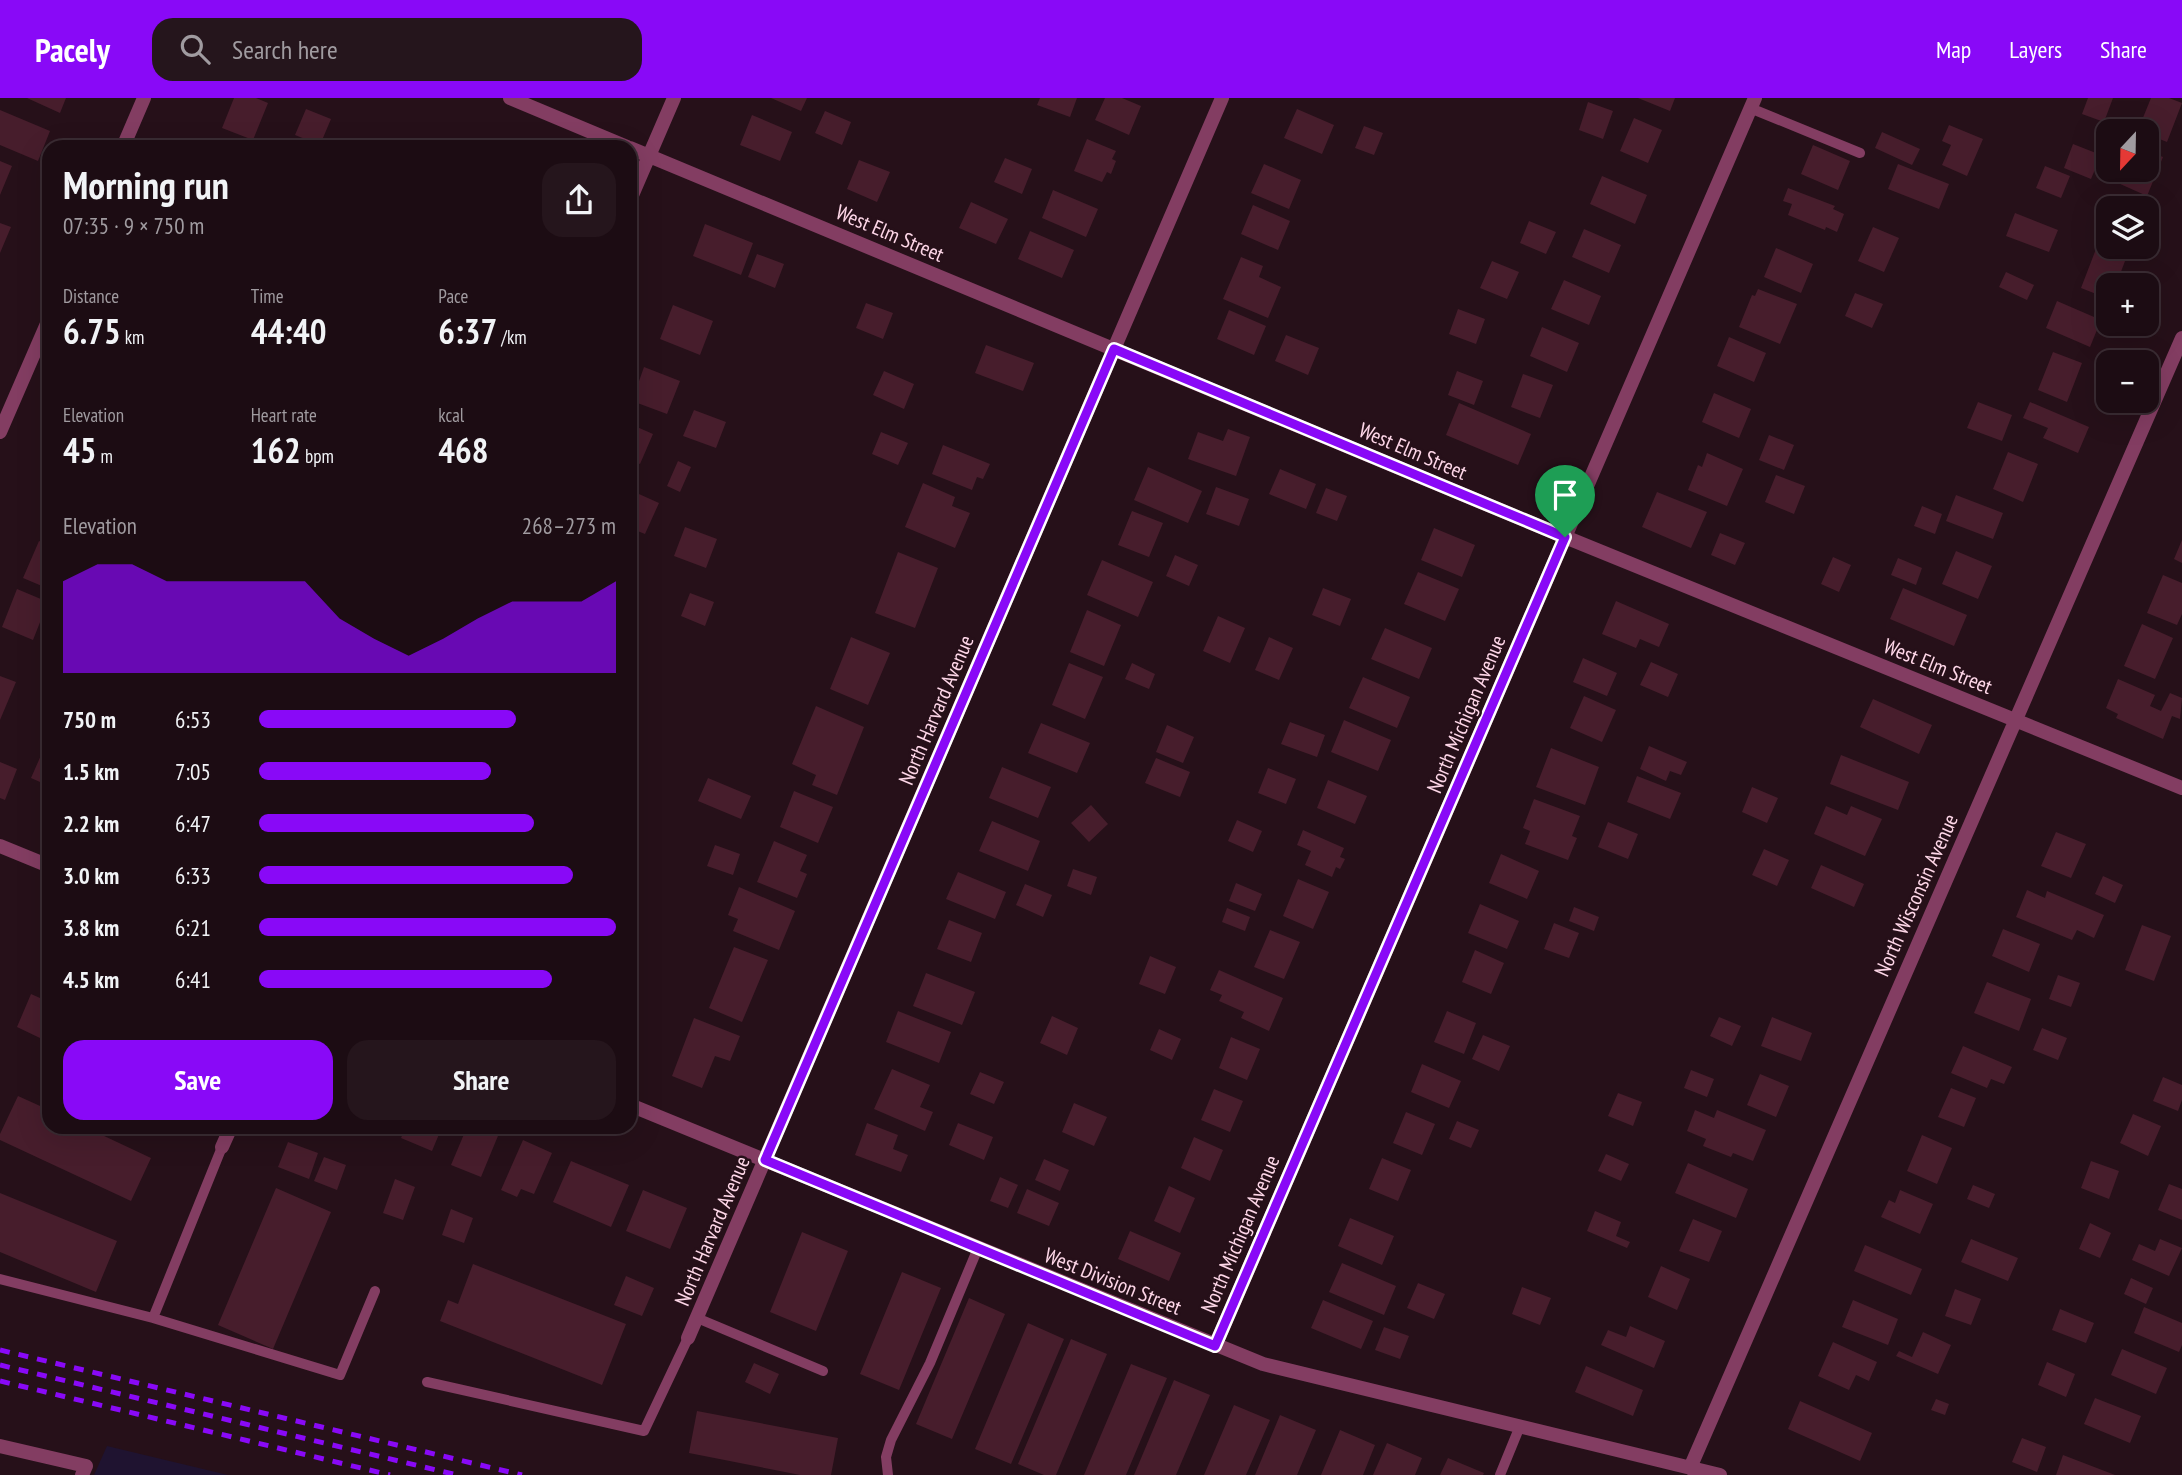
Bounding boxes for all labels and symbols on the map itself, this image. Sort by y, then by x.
north arrow [2096,119,2160,182]
street label: West Elm Street [832,198,948,268]
street label: West Elm Street [1355,416,1471,486]
pin [1535,465,1595,537]
street label: North Harvard Avenue [892,631,980,789]
street label: North Michigan Avenue [1421,631,1511,797]
street label: West Elm Street [1880,632,1997,700]
street label: North Wisconsin Avenue [1868,810,1964,980]
street label: North Michigan Avenue [1195,1151,1285,1317]
street label: North Harvard Avenue [668,1152,756,1310]
street label: West Division Street [1040,1241,1186,1321]

